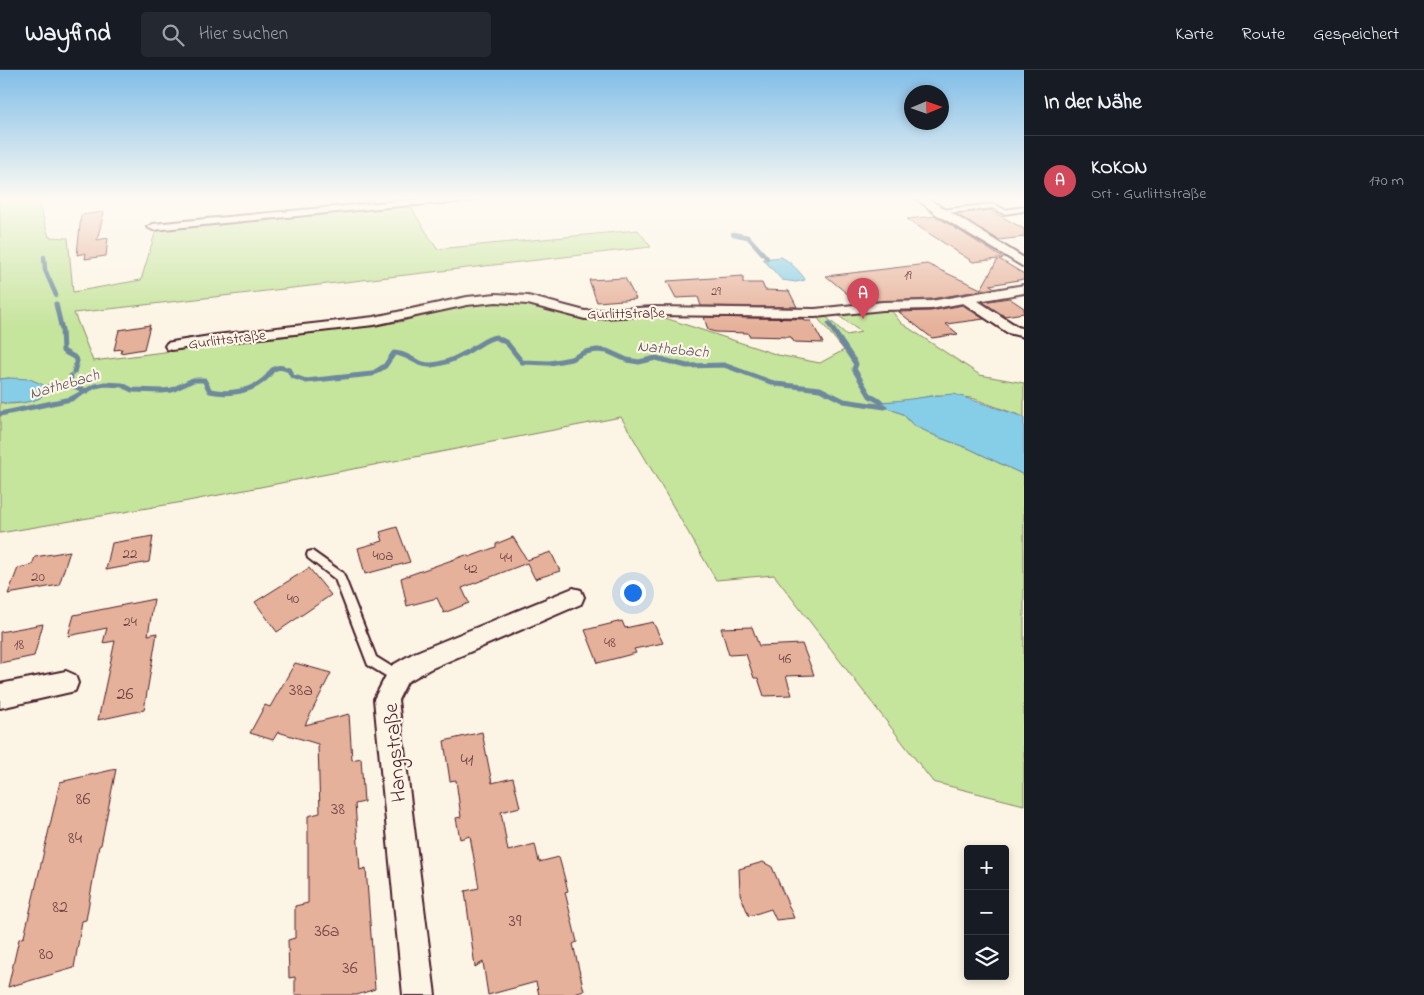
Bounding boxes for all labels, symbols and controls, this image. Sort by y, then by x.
search box [141,12,491,57]
text: Wayfind [25,17,111,52]
icon: search [159,21,187,49]
text: Hier suchen [199,21,288,48]
text: Karte [1175,22,1213,48]
text: Route [1241,22,1285,48]
text: Gespeichert [1313,22,1399,48]
north arrow [904,85,949,130]
text: In der Nähe [1044,88,1142,118]
text: KOKON [1091,155,1147,182]
text: A [1055,169,1065,193]
text: 170 m [1369,169,1404,193]
text: Ort · Gurlittstraße [1091,182,1206,206]
house number: 19 [904,267,912,285]
pin: A [847,278,879,319]
house number: 29 [711,283,721,301]
street label: Gurlittstraße [587,302,665,326]
street label: Gurlittstraße [187,324,267,356]
water label: Nathebach [636,335,710,365]
water label: Nathebach [27,363,103,406]
house number: 22 [123,543,138,565]
house number: 40a [373,545,393,567]
house number: 44 [500,547,512,569]
house number: 42 [464,558,478,580]
house number: 20 [31,566,45,588]
your location [620,580,646,606]
house number: 40 [287,588,300,610]
house number: 24 [123,611,137,633]
house number: 48 [604,632,616,654]
house number: 18 [14,634,25,656]
house number: 46 [779,648,792,670]
house number: 38a [289,678,313,704]
house number: 26 [117,682,134,708]
street label: Hangstraße [377,701,417,804]
house number: 41 [460,748,474,774]
house number: 86 [76,787,90,813]
house number: 38 [331,797,345,823]
house number: 84 [68,826,83,852]
map controls [964,845,1009,980]
button: + [964,845,1009,890]
button: − [964,890,1009,935]
house number: 82 [52,895,68,921]
house number: 39 [509,909,522,935]
house number: 36a [314,919,340,945]
button: layers [964,935,1009,980]
house number: 80 [39,942,53,968]
house number: 36 [342,956,358,982]

